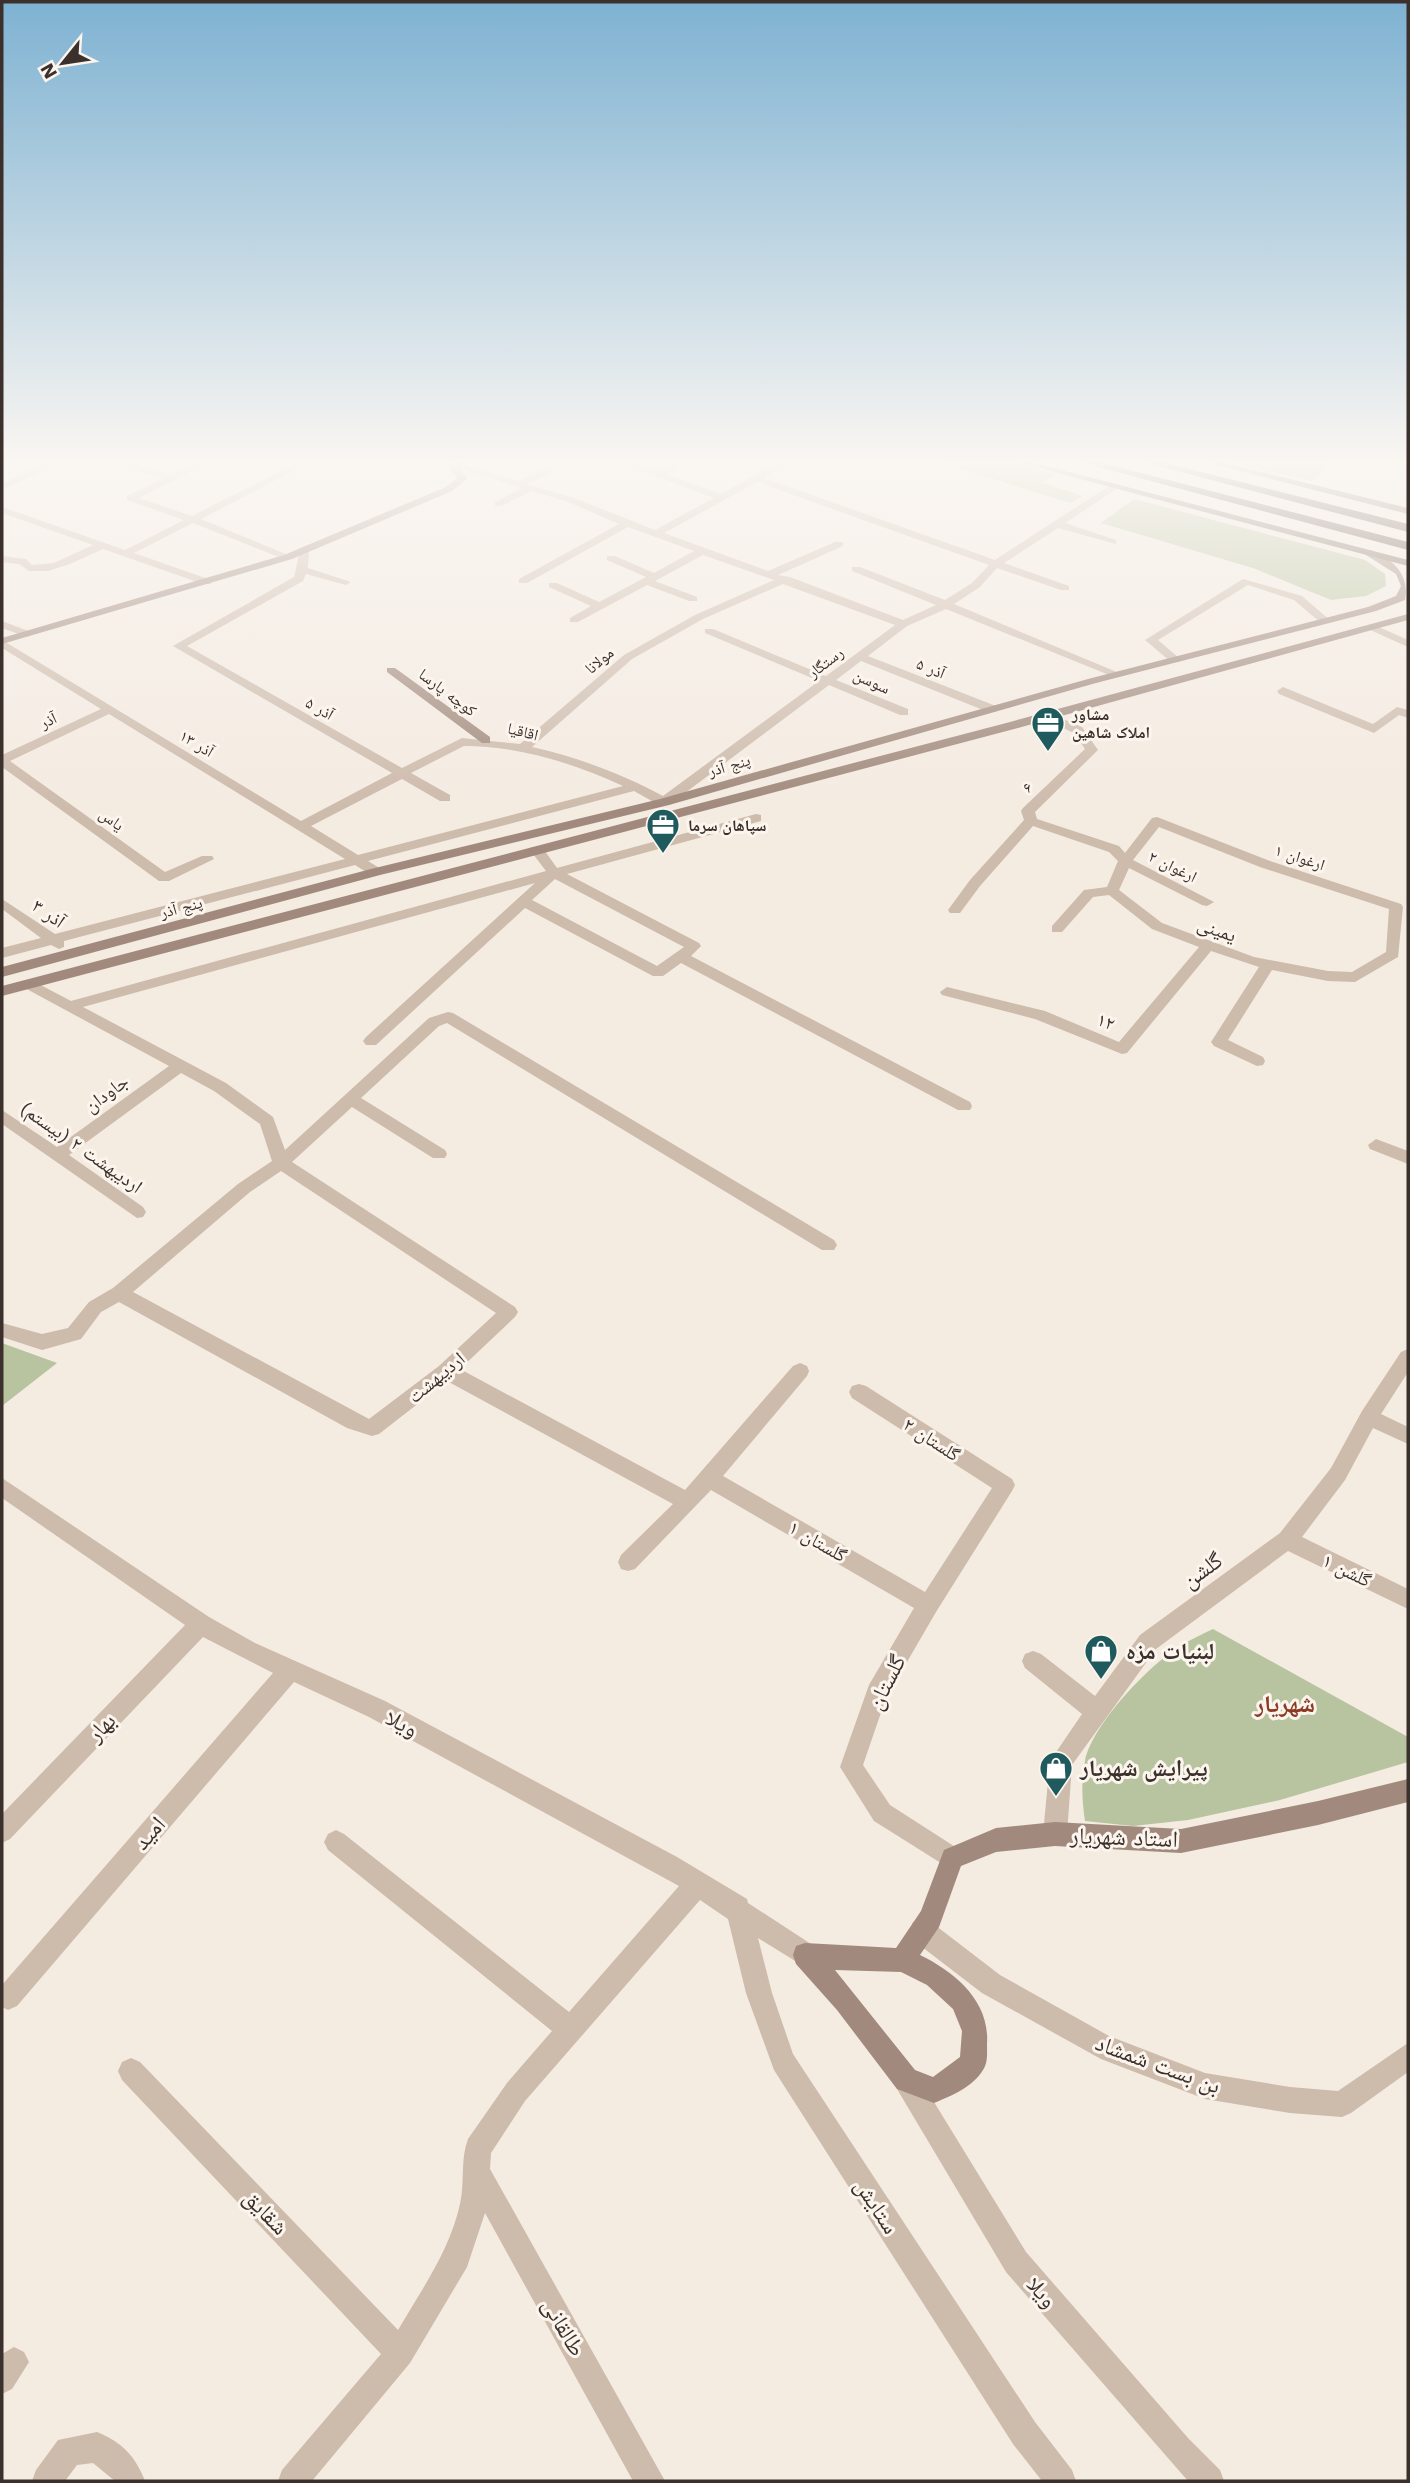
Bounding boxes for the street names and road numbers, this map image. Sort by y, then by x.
street label: مولانا [581,643,618,678]
street label: رستگار [803,643,847,683]
street label: آذر ۵ [914,654,949,683]
street label: کوچه پارسا [415,665,481,721]
street label: سوسن [850,665,893,699]
street label: آذر ۵ [302,693,338,724]
street label: آذر [36,708,61,733]
street label: اقاقیا [505,719,540,744]
street label: ۱۳ آذر [176,726,218,761]
street label: پنج آذر [705,750,753,782]
street label: ۶ [1018,778,1036,797]
street label: یاس [95,804,128,835]
street label: ارغوان ۱ [1272,841,1327,875]
street label: ارغوان ۲ [1145,847,1200,887]
street label: پنج آذر [157,893,205,923]
street label: آذر ۳ [28,894,70,933]
street label: یمینی [1194,912,1239,947]
street label: ۱۲ [1094,1008,1118,1035]
street label: جاودان [80,1070,133,1117]
street label: اردیبهشت ۲ (بیستم) [16,1097,147,1199]
street label: اردیبهشت [403,1347,469,1408]
street label: گلستان ۲ [899,1413,964,1466]
street label: گلستان ۱ [785,1516,851,1567]
street label: گلشن [1177,1546,1228,1594]
street label: گلشن ۱ [1319,1549,1375,1592]
street label: گلستان [861,1650,912,1714]
street label: ویلا [381,1704,423,1743]
street label: بهار [81,1707,121,1748]
street label: امید [128,1811,171,1855]
street label: استاد شهریار [1069,1822,1178,1853]
street label: بن بست شمشاد [1092,2029,1224,2100]
street label: ستایش [849,2174,904,2239]
street label: شقایق [238,2184,294,2241]
street label: ویلا [1021,2271,1063,2314]
street label: طالقانی [536,2293,591,2361]

